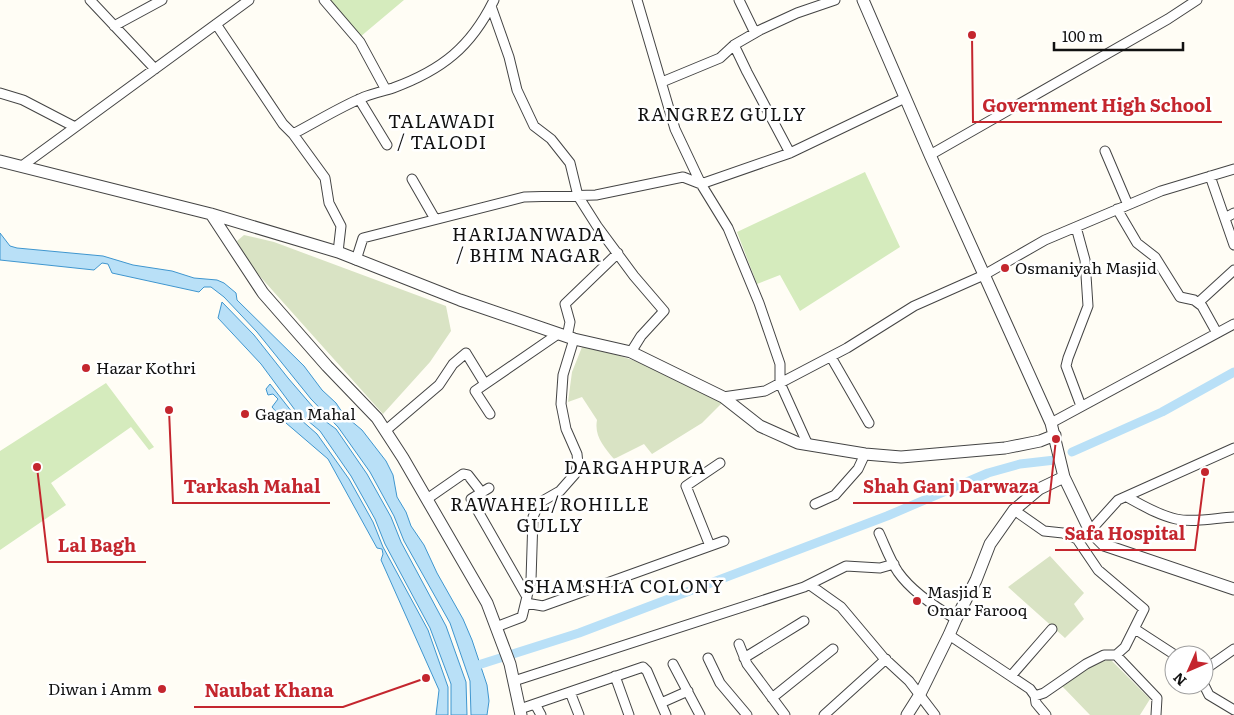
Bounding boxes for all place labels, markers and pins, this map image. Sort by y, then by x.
callout: Government High School [973,89,1222,122]
place label: Osmaniyah Masjid [1015,255,1157,279]
marker: Osmaniyah Masjid [999,262,1011,274]
place label: Hazar Kothri [96,355,196,379]
marker: Hazar Kothri [80,362,92,374]
place label: Gagan Mahal [255,401,356,425]
marker: Gagan Mahal [239,408,251,420]
callout: Tarkash Mahal [173,470,330,503]
callout: Shah Ganj Darwaza [853,470,1049,503]
callout: Safa Hospital [1055,517,1195,550]
callout: Lal Bagh [48,529,146,562]
place label: Masjid E Omar Farooq [927,579,1028,621]
marker: Masjid E Omar Farooq [911,595,923,607]
callout: Naubat Khana [194,674,343,707]
place label: Diwan i Amm [48,676,152,700]
marker: Diwan i Amm [156,683,168,695]

